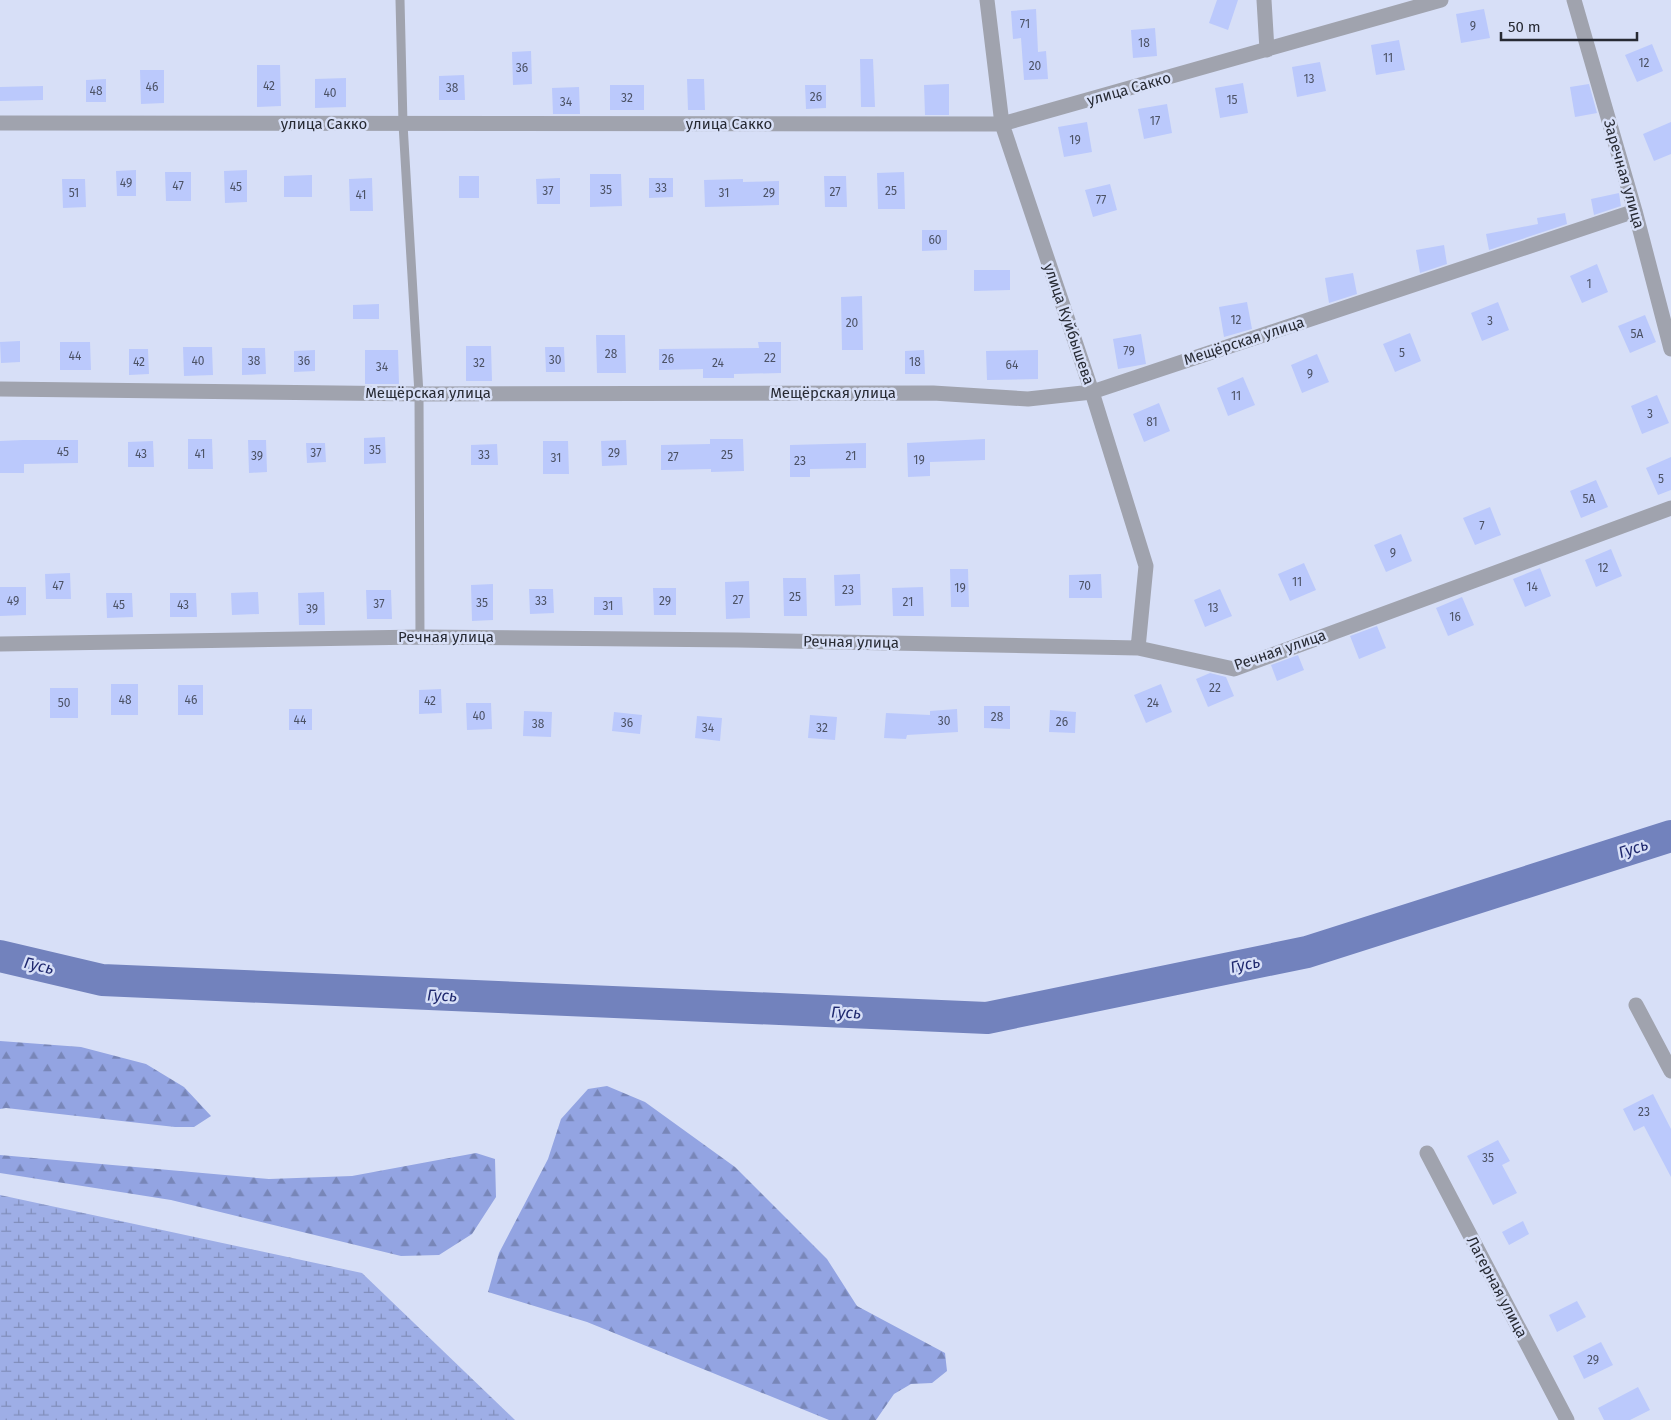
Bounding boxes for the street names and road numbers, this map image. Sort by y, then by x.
street label: улица Сакко [1085,68,1173,110]
street label: улица Сакко [281,115,367,133]
street label: улица Сакко [686,115,772,133]
street label: Заречная улица [1600,117,1648,231]
street label: улица Куйбышева [1040,261,1098,387]
street label: Мещёрская улица [1181,313,1307,369]
street label: Мещёрская улица [365,384,491,402]
street label: Мещёрская улица [770,384,896,402]
street label: Речная улица [1232,626,1328,674]
street label: Речная улица [398,628,494,646]
street label: Речная улица [803,632,899,652]
street label: Лагерная улица [1463,1233,1531,1341]

